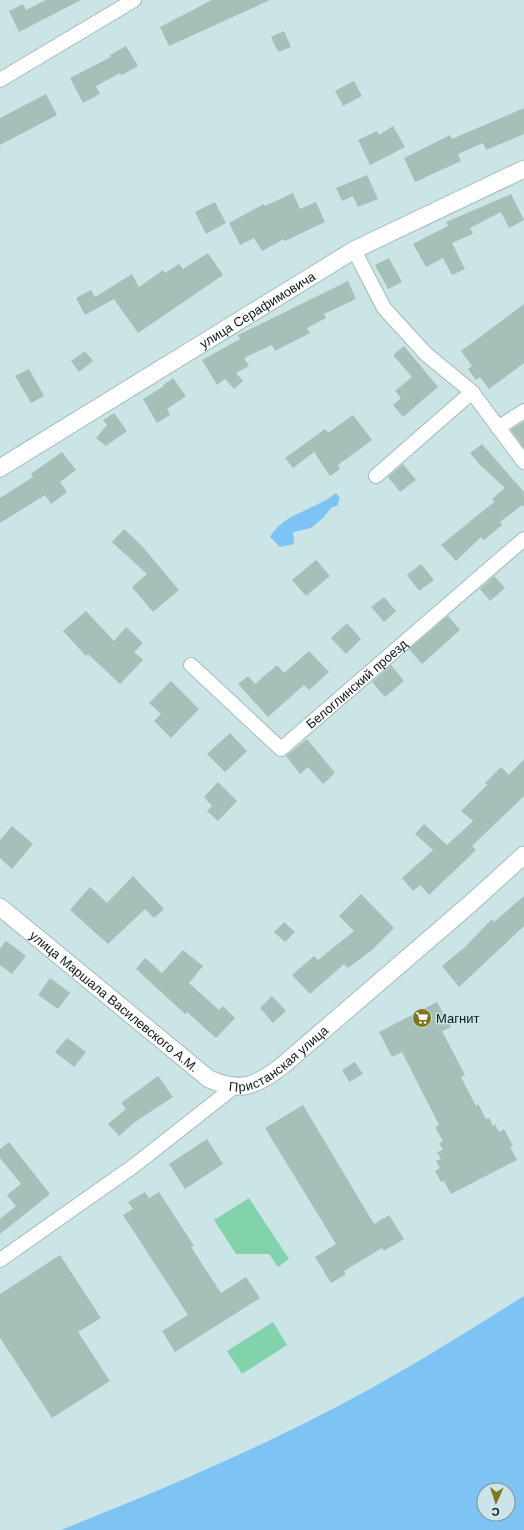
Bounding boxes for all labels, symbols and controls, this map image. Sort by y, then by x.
street label: улица Серафимовича [197,268,319,351]
street label: Белоглинский проезд [303,636,411,732]
street label: улица Маршала Василевского А.М. [27,928,201,1075]
supermarket icon: Магнит [411,1007,433,1029]
place label: Магнит [436,1011,479,1026]
street label: Пристанская улица [228,1022,332,1095]
north arrow [476,1482,516,1522]
text: С [491,1506,500,1518]

